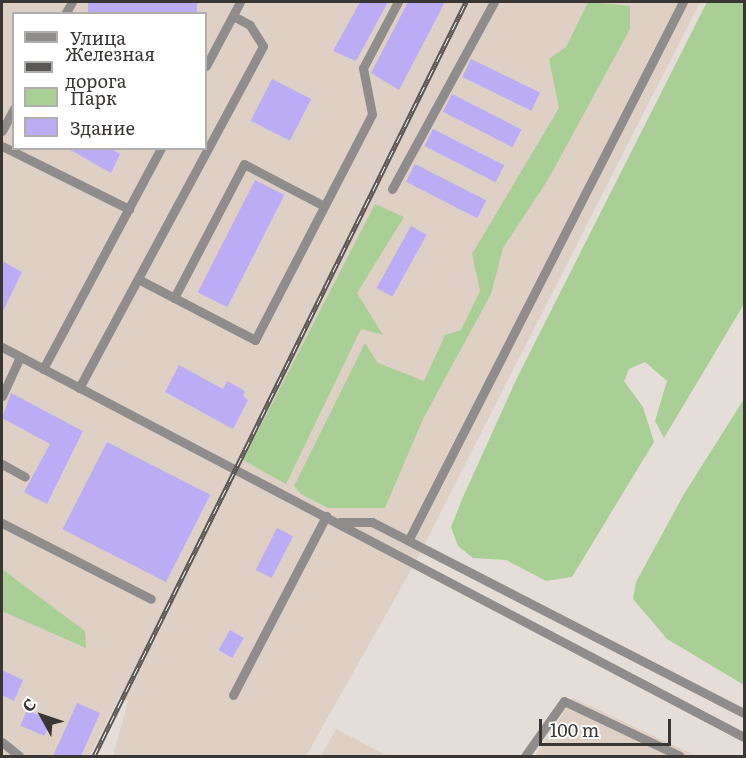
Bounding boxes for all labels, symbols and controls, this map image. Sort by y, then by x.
legend [12,12,207,150]
text: Улица [70,24,126,51]
text: Железная дорога [65,40,155,94]
text: Парк [70,84,117,111]
text: Здание [70,114,135,141]
north arrow [12,686,72,746]
text: С [15,692,41,717]
scale bar [542,707,674,745]
text: 100 m [550,716,599,743]

